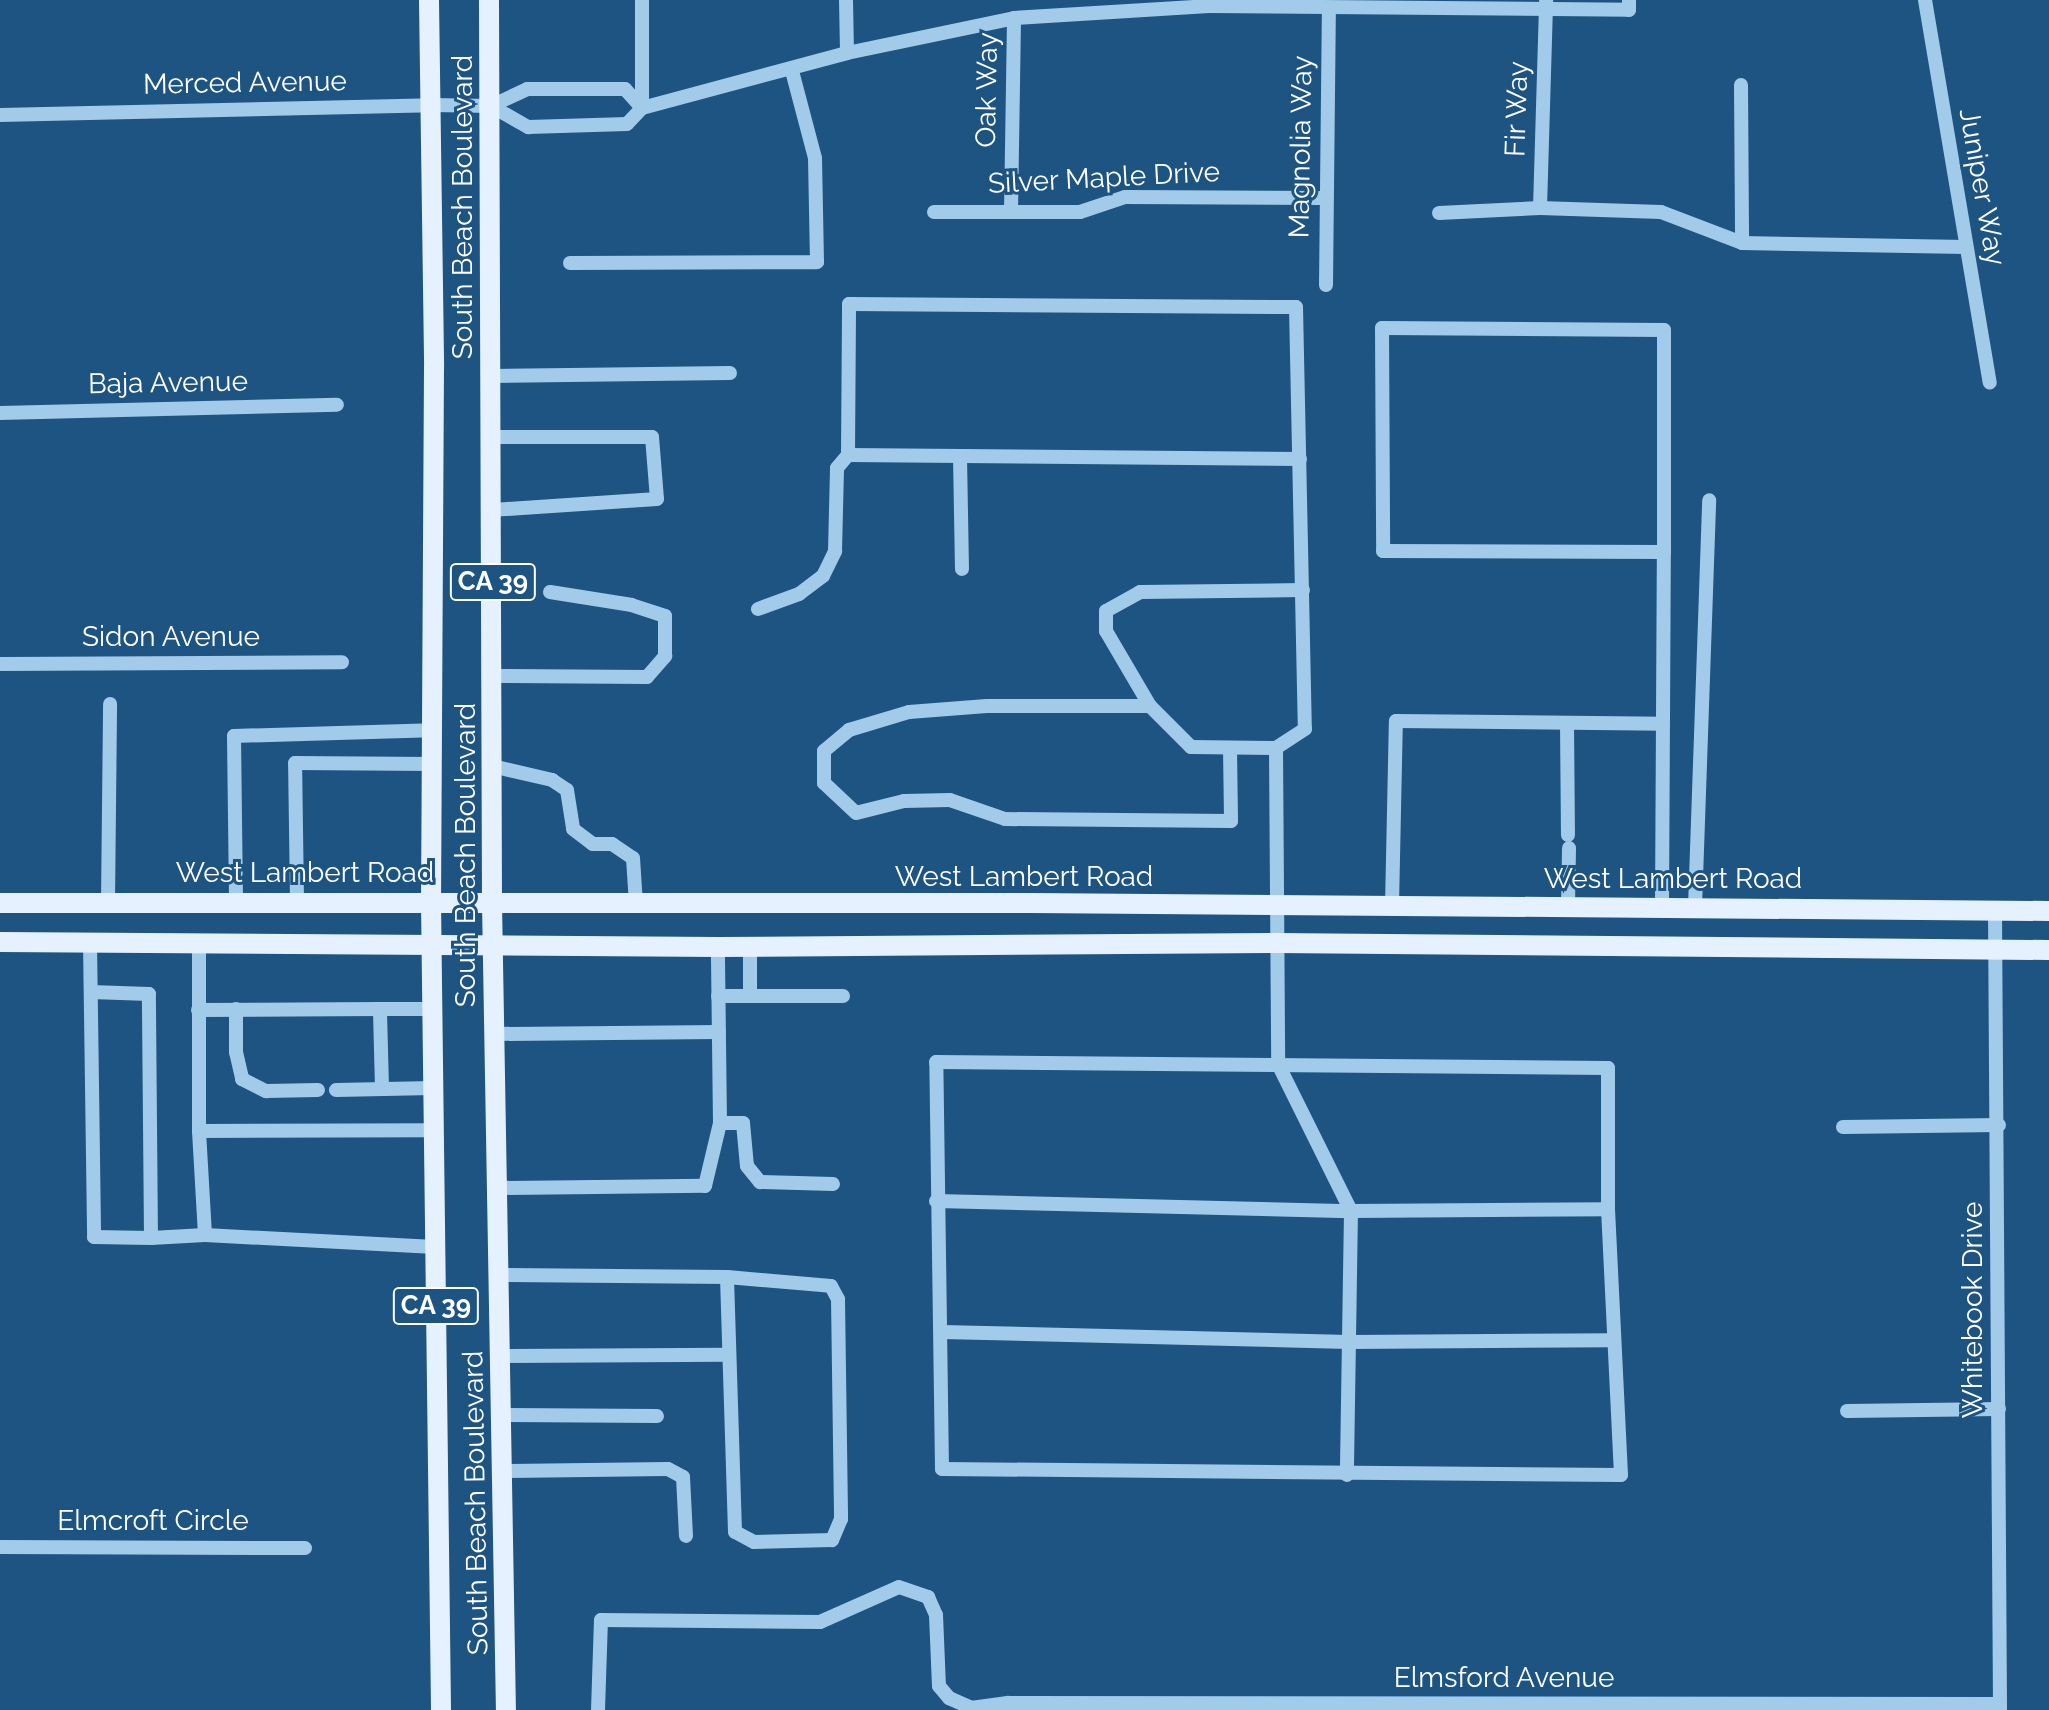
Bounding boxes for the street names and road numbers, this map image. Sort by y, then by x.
street label: Oak Way [969,32,1005,148]
street label: South Beach Boulevard [446,55,480,359]
street label: Magnolia Way [1283,55,1319,239]
street label: Fir Way [1499,60,1535,158]
street label: Merced Avenue [142,64,348,102]
street label: Juniper Way [1951,105,2013,269]
street label: Silver Maple Drive [987,155,1221,201]
street label: Baja Avenue [87,365,249,401]
road number: CA 39 [449,560,537,604]
street label: Sidon Avenue [82,620,260,654]
street label: South Beach Boulevard [449,703,483,1007]
street label: West Lambert Road [176,856,434,890]
street label: West Lambert Road [895,860,1153,894]
street label: West Lambert Road [1544,862,1802,896]
street label: Whitebook Drive [1956,1202,1990,1418]
road number: CA 39 [392,1284,480,1328]
street label: South Beach Boulevard [457,1350,495,1656]
street label: Elmcroft Circle [57,1504,249,1538]
street label: Elmsford Avenue [1393,1661,1615,1695]

